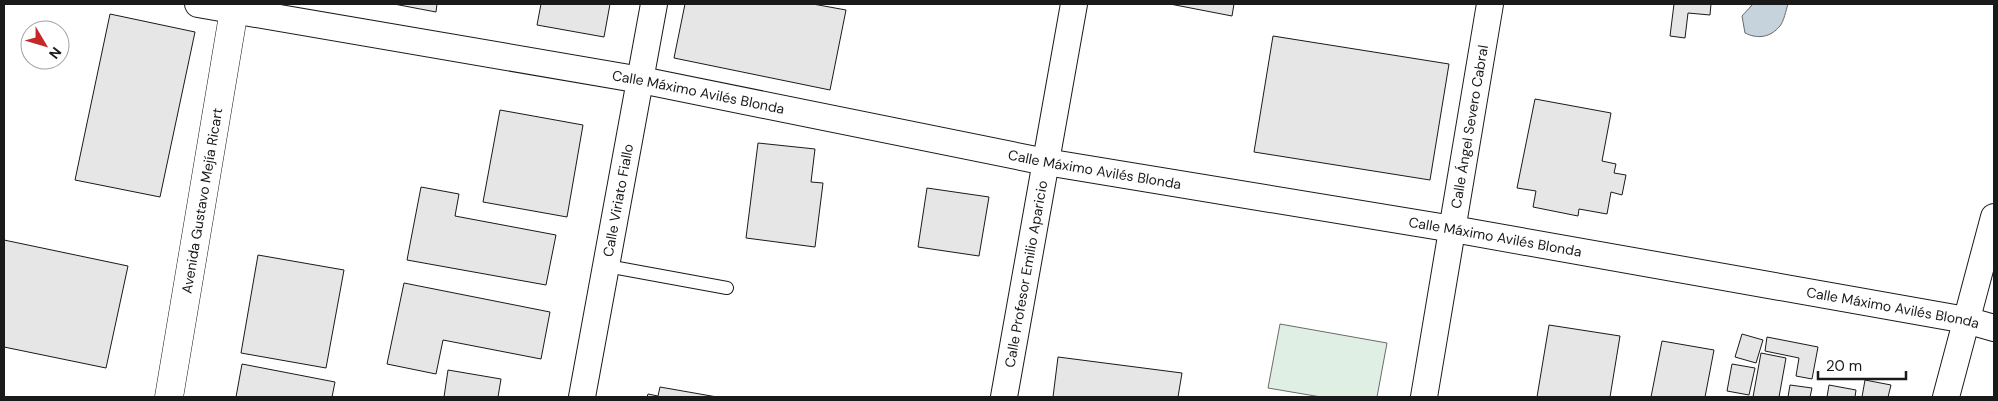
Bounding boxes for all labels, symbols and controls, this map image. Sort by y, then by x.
north arrow [20,20,70,70]
text: N [45,43,65,63]
street label: Calle Ángel Severo Cabral [1447,44,1492,210]
street label: Calle Máximo Avilés Blonda [611,66,786,118]
street label: Avenida Gustavo Mejía Ricart [178,106,226,295]
street label: Calle Viriato Fiallo [599,142,637,258]
street label: Calle Máximo Avilés Blonda [1007,146,1183,193]
street label: Calle Profesor Emilio Aparicio [1000,179,1051,369]
street label: Calle Máximo Avilés Blonda [1407,213,1583,261]
street label: Calle Máximo Avilés Blonda [1805,283,1981,332]
scale bar [1818,348,1906,380]
text: 20 m [1826,356,1862,376]

